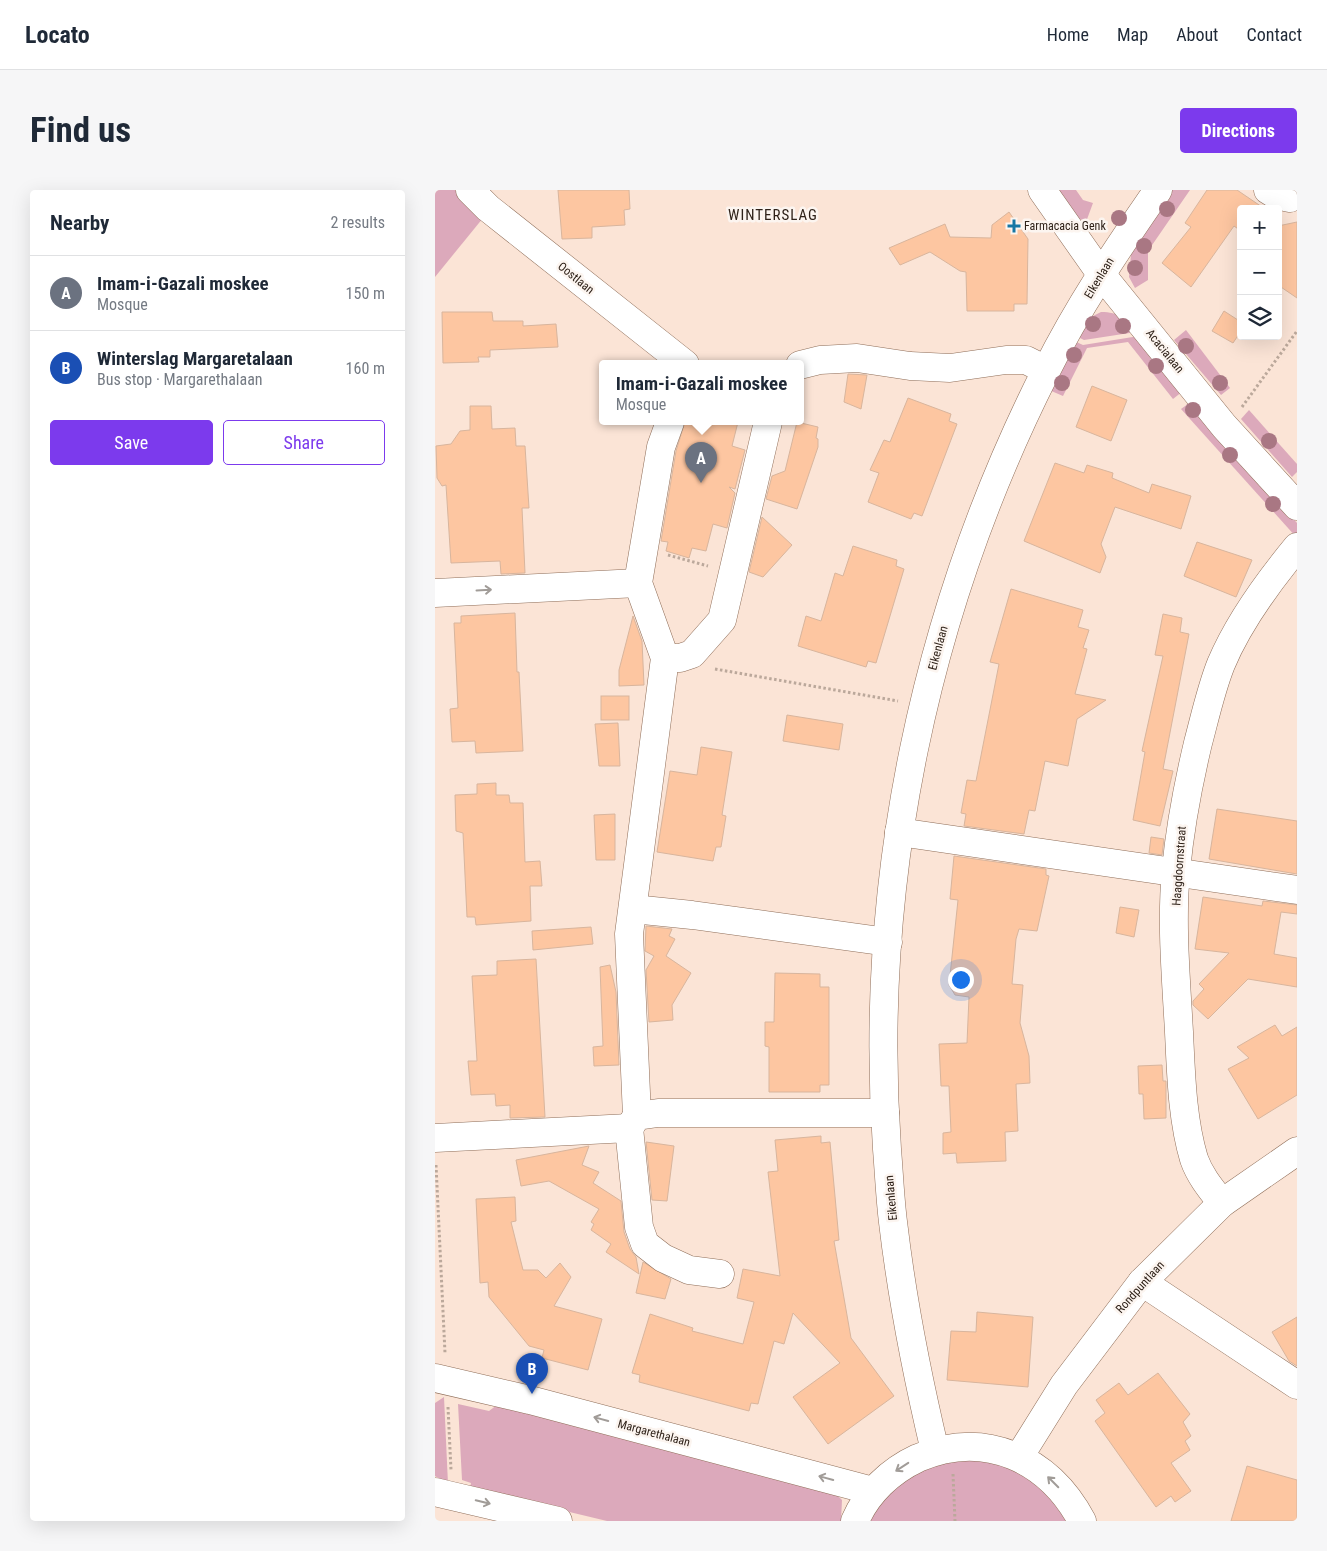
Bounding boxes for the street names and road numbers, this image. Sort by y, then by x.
street label: Eikenlaan [1081,255,1117,301]
street label: Oostlaan [555,259,597,297]
street label: Acacialaan [1143,326,1187,376]
street label: Eikenlaan [925,624,951,672]
street label: Haagdoornstraat [1169,825,1189,906]
street label: Eikenlaan [882,1175,900,1221]
street label: Rondpuntlaan [1113,1258,1167,1316]
street label: Margarethalaan [616,1417,692,1449]

